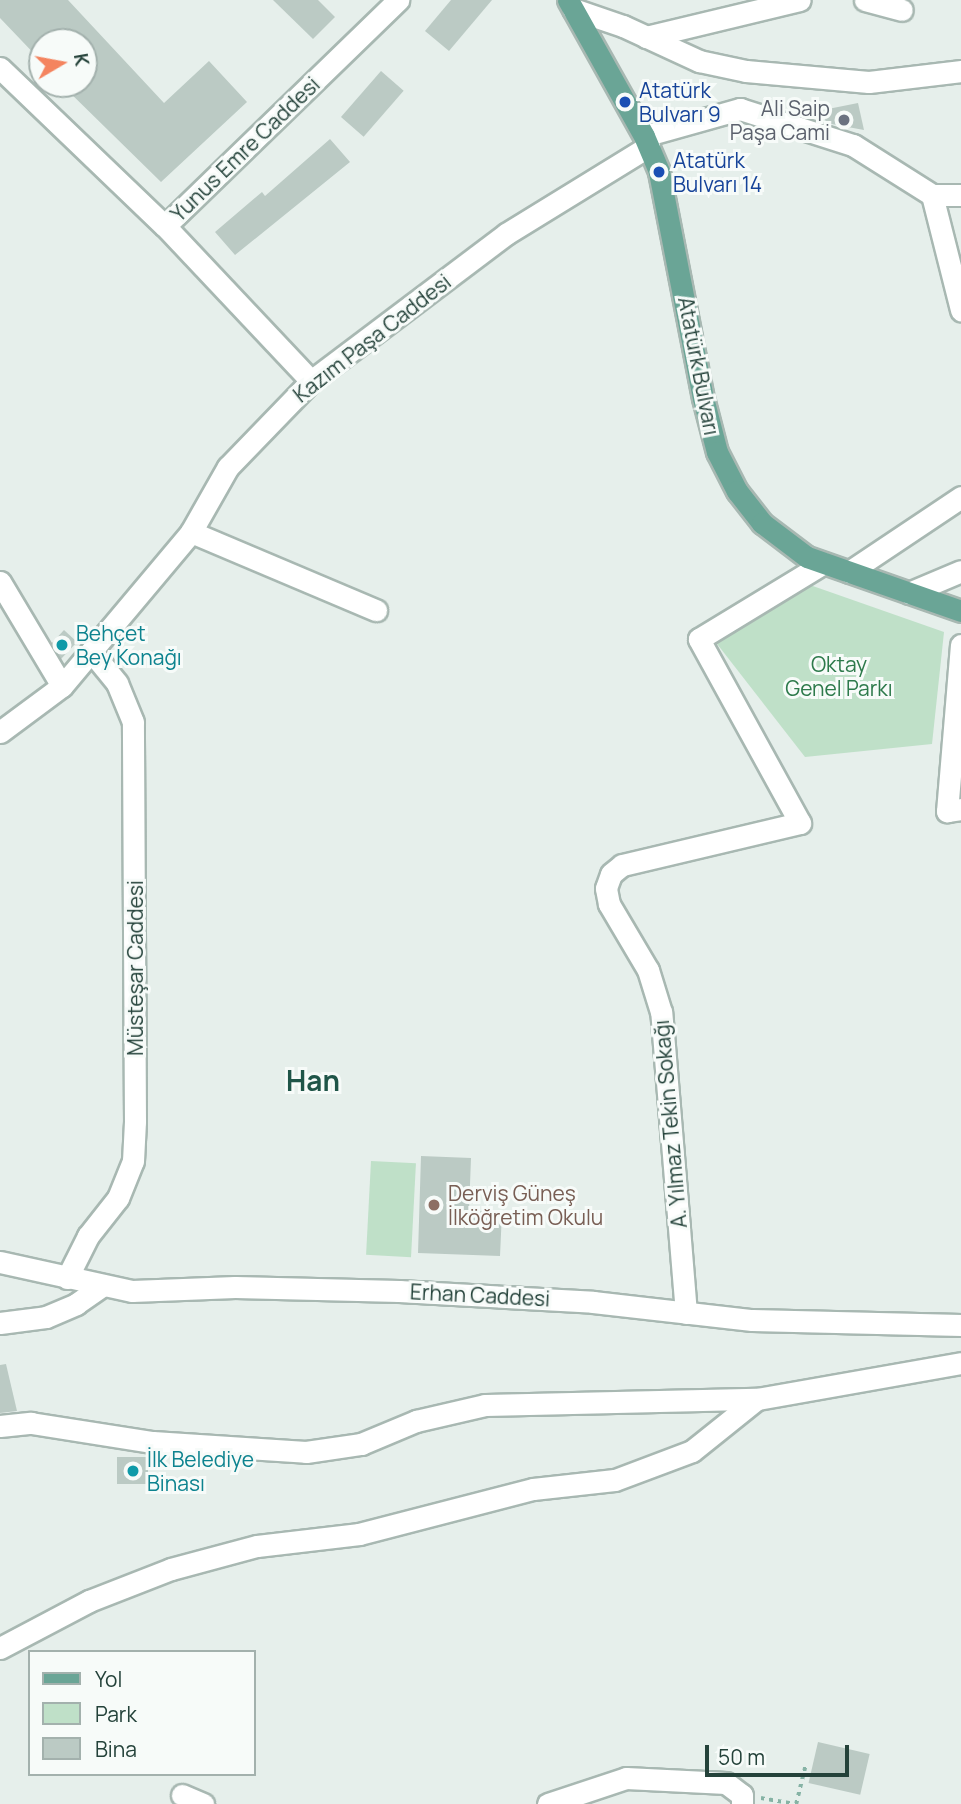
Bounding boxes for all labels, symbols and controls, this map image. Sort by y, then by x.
north arrow [28,28,98,98]
text: K [68,51,96,68]
street label: Yunus Emre Caddesi [165,72,325,226]
place label: Atatürk Bulvarı 9 [639,77,721,127]
marker: Atatürk Bulvarı 9 [617,94,633,110]
place label: Ali Saip Paşa Cami [730,95,830,145]
marker: Ali Saip Paşa Cami [836,112,852,128]
place label: Atatürk Bulvarı 14 [673,147,762,197]
marker: Atatürk Bulvarı 14 [651,164,667,180]
street label: Kazım Paşa Caddesi [288,269,456,407]
street label: Atatürk Bulvarı [673,295,725,437]
place label: Behçet Bey Konağı [76,620,182,670]
marker: Behçet Bey Konağı [54,637,70,653]
park label: Oktay Genel Parkı [785,651,893,701]
street label: Müsteşar Caddesi [122,880,148,1056]
street label: A. Yılmaz Tekin Sokağı [648,1019,692,1229]
district label: Han [286,1063,340,1097]
place label: Derviş Güneş İlköğretim Okulu [448,1180,603,1230]
marker: Derviş Güneş İlköğretim Okulu [426,1197,442,1213]
street label: Erhan Caddesi [409,1279,551,1311]
place label: İlk Belediye Binası [147,1446,254,1496]
marker: İlk Belediye Binası [125,1463,141,1479]
legend [28,1650,256,1776]
text: Yol [95,1665,122,1693]
text: Park [95,1700,137,1728]
scale bar [709,1730,852,1774]
text: Bina [95,1735,137,1763]
text: 50 m [718,1743,765,1771]

